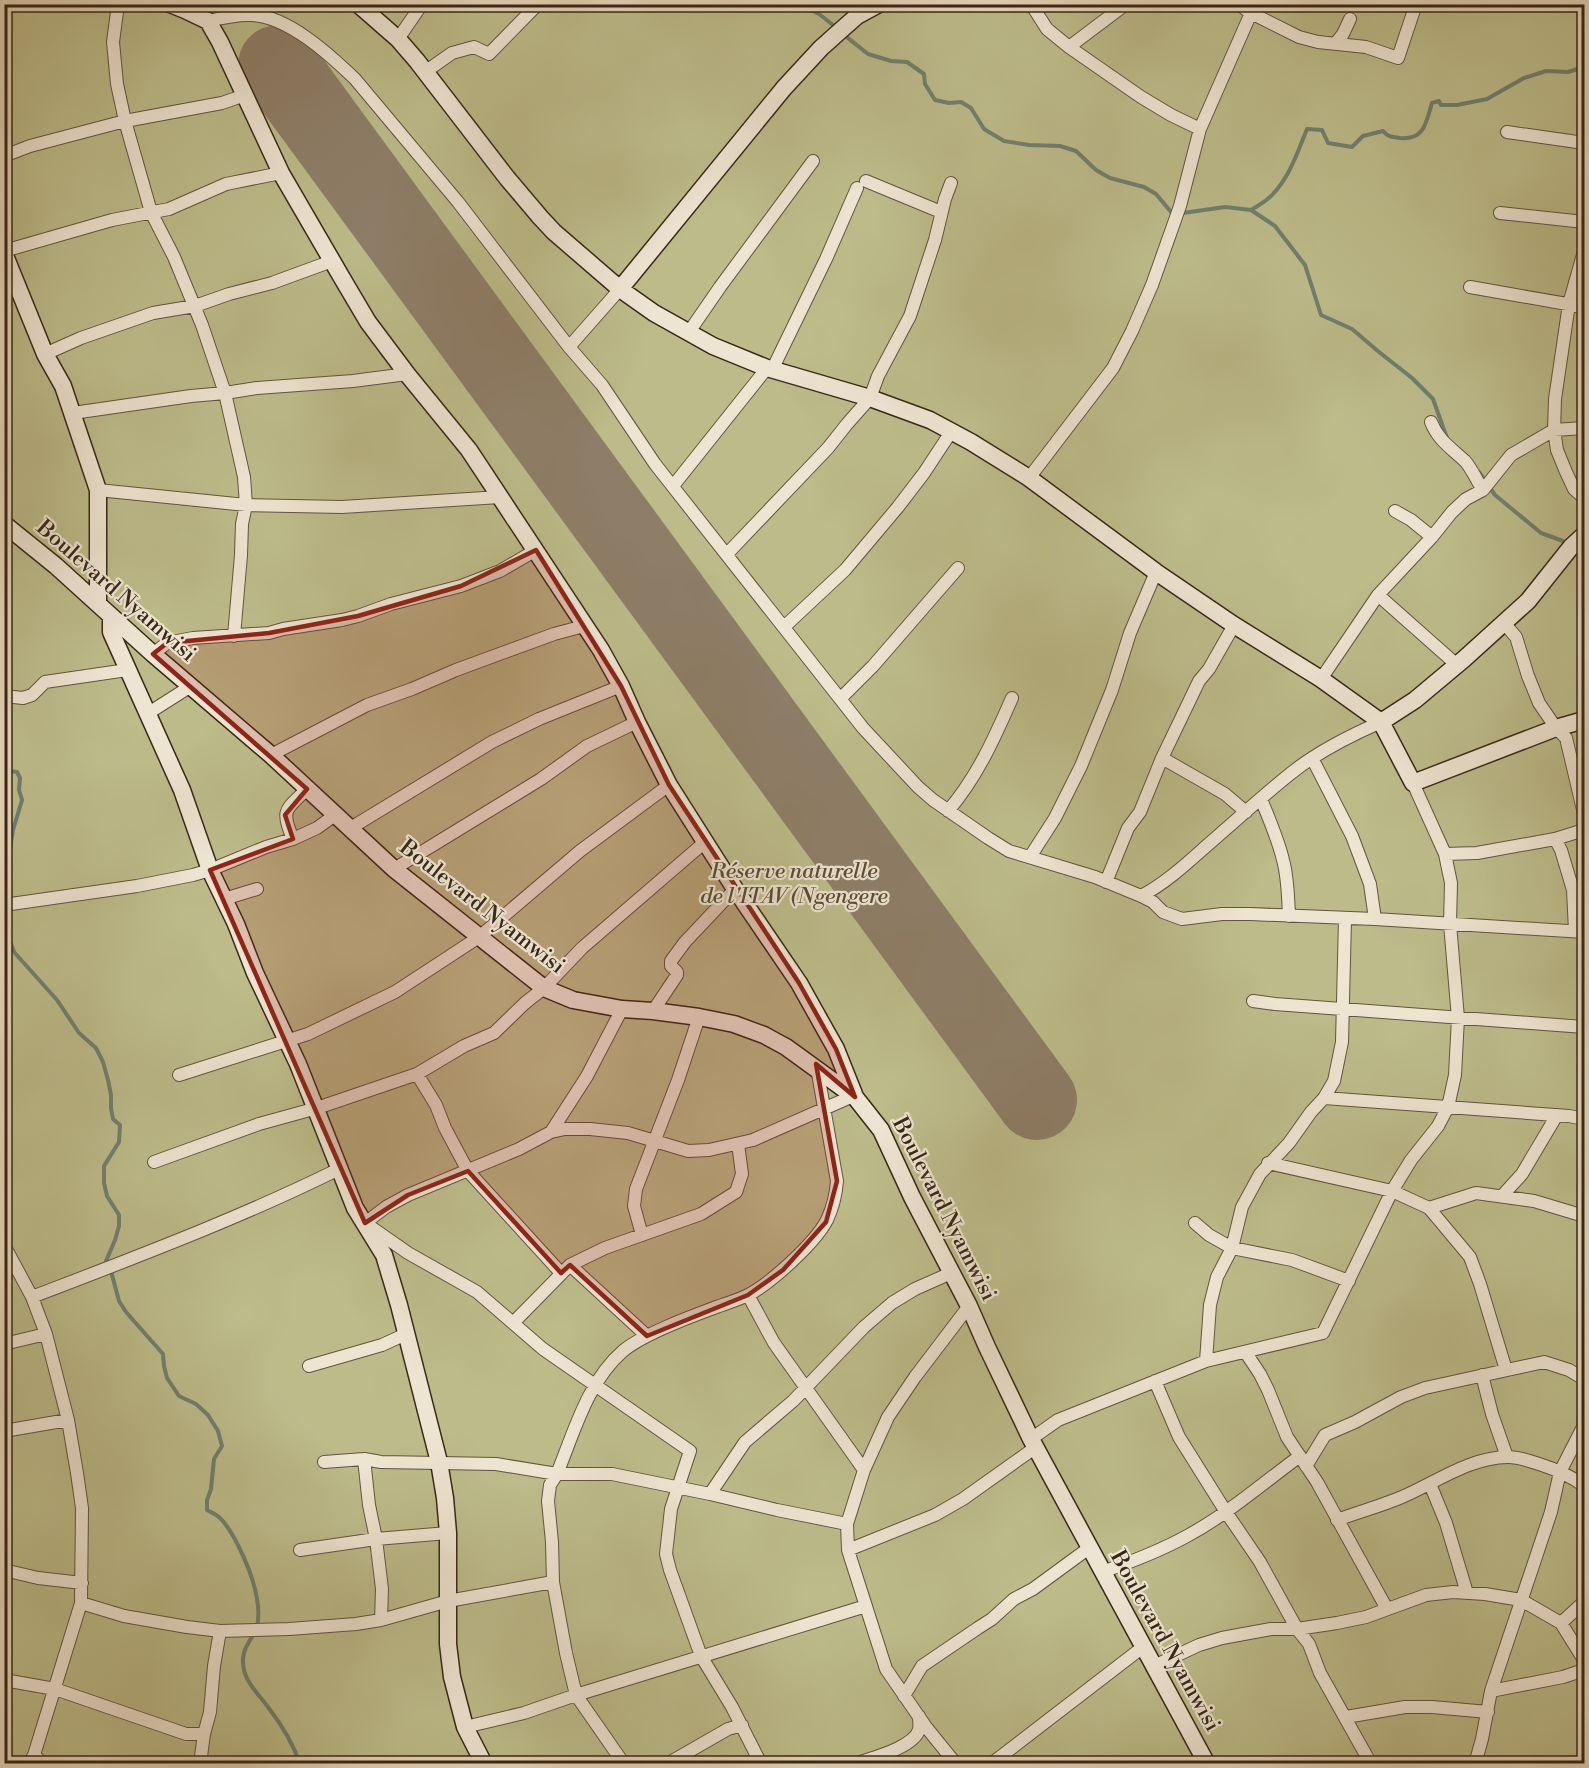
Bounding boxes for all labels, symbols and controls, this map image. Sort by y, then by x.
street label: Boulevard Nyamwisi [30,514,201,668]
street label: Boulevard Nyamwisi [393,833,570,980]
park label: Réserve naturelle de l'ITAV (Ngengere [700,858,888,910]
street label: Boulevard Nyamwisi [886,1112,1002,1305]
street label: Boulevard Nyamwisi [1104,1545,1226,1736]

